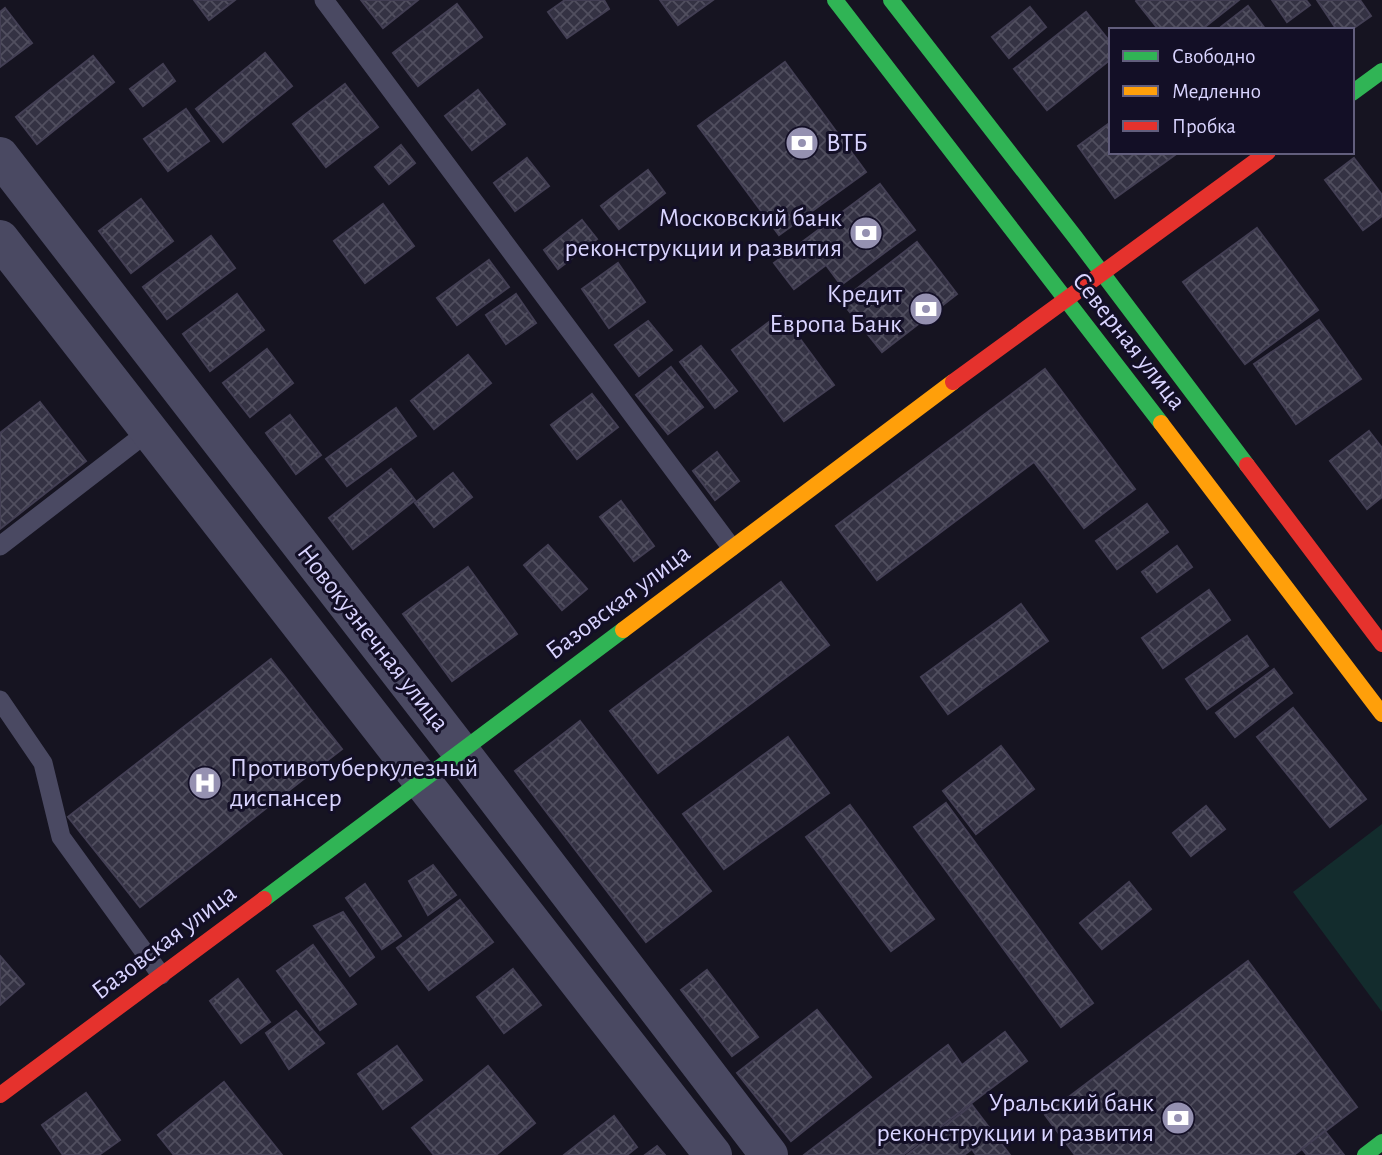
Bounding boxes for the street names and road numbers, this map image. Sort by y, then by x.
street label: Северная улица [1067,267,1191,415]
street label: Базовская улица [541,539,695,664]
street label: Новокузнечная улица [292,540,454,736]
street label: Базовская улица [87,879,241,1004]

